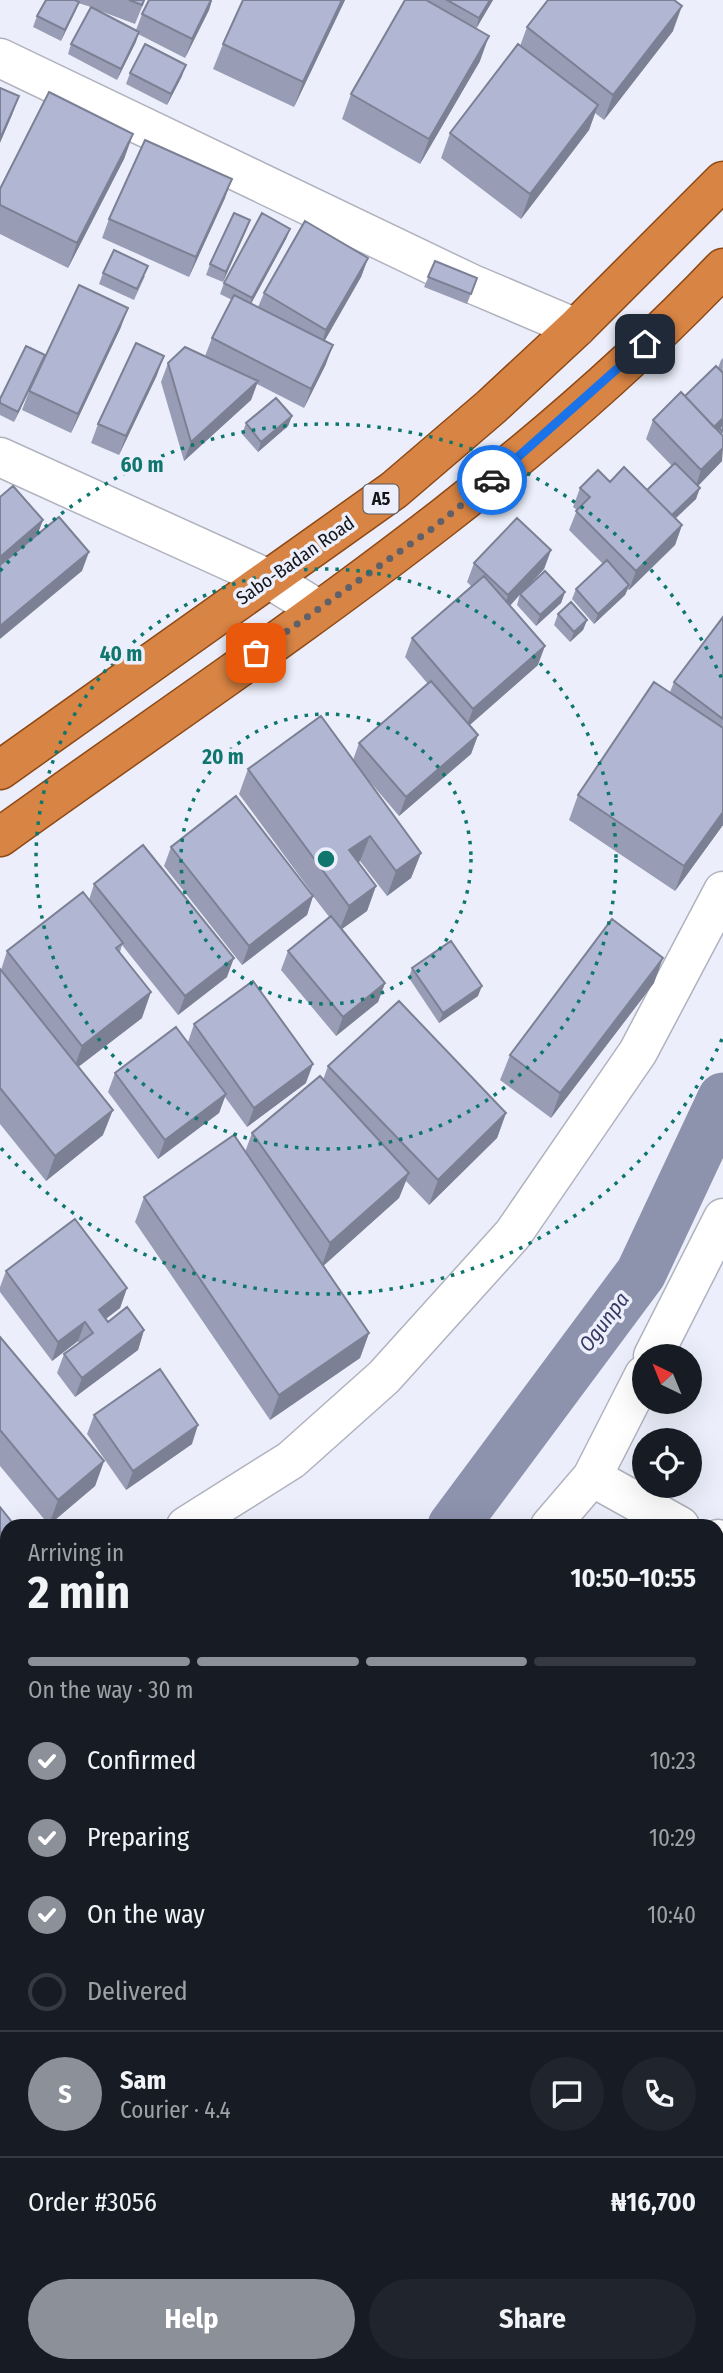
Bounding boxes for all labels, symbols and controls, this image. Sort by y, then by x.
pin [615,314,675,374]
icon: home [626,325,664,363]
courier [457,445,527,515]
text: 60 m [121,452,163,478]
icon: car [473,461,511,499]
road number: A5 [364,485,398,514]
street label: Sabo-Badan Road [232,511,359,610]
pin [226,623,286,683]
icon: bag [237,634,275,672]
text: 40 m [100,641,142,667]
text: 20 m [201,744,244,770]
centre of rings [314,847,338,871]
water label: Ogunpa [573,1287,635,1357]
north arrow [632,1344,702,1414]
map controls [632,1344,702,1498]
button: locate [632,1428,702,1498]
text: Arriving in [28,1539,124,1567]
text: 10:50–10:55 [570,1563,696,1594]
text: 2 min [28,1565,130,1620]
text: On the way · 30 m [28,1676,193,1704]
icon: check [28,1742,66,1780]
text: Confirmed [87,1745,197,1776]
text: 10:23 [650,1747,696,1775]
icon: check [28,1819,66,1857]
text: Preparing [87,1822,189,1853]
text: 10:29 [649,1824,696,1852]
icon: check [28,1896,66,1934]
text: On the way [87,1899,205,1930]
text: 10:40 [647,1901,696,1929]
text: Delivered [87,1976,188,2007]
button: chat [530,2057,604,2131]
button: phone [622,2057,696,2131]
text: Sam [120,2065,166,2096]
text: S [58,2079,72,2110]
text: Courier · 4.4 [120,2096,231,2124]
text: Order #3056 [28,2187,157,2218]
text: ₦16,700 [611,2187,696,2218]
button: Help [28,2279,355,2359]
button: Share [369,2279,696,2359]

